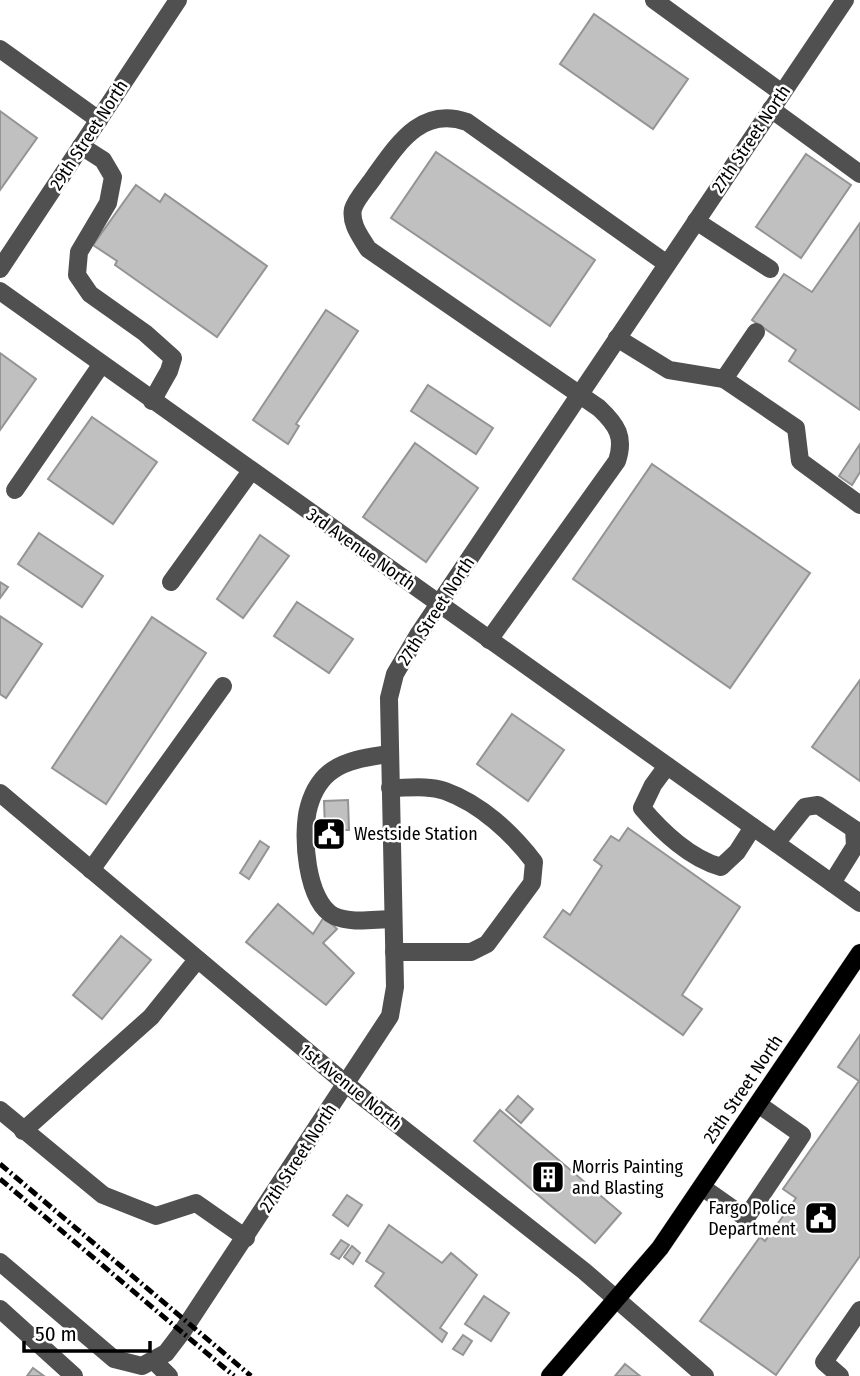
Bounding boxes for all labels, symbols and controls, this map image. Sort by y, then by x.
street label: 29th Street North [45,76,133,194]
street label: 27th Street North [707,81,795,197]
street label: 3rd Avenue North [302,503,420,595]
street label: 27th Street North [393,552,479,670]
public building icon: Westside Station [310,815,348,853]
place label: Westside Station [354,823,478,845]
street label: 25th Street North [699,1031,787,1147]
street label: 1st Avenue North [295,1039,407,1135]
street label: 27th Street North [255,1099,341,1217]
place label: Morris Painting and Blasting [572,1156,684,1199]
building icon: Morris Painting and Blasting [529,1158,567,1196]
place label: Fargo Police Department [708,1197,796,1240]
public building icon: Fargo Police Department [802,1199,840,1237]
scale bar [24,1310,150,1354]
text: 50 m [35,1321,77,1347]

